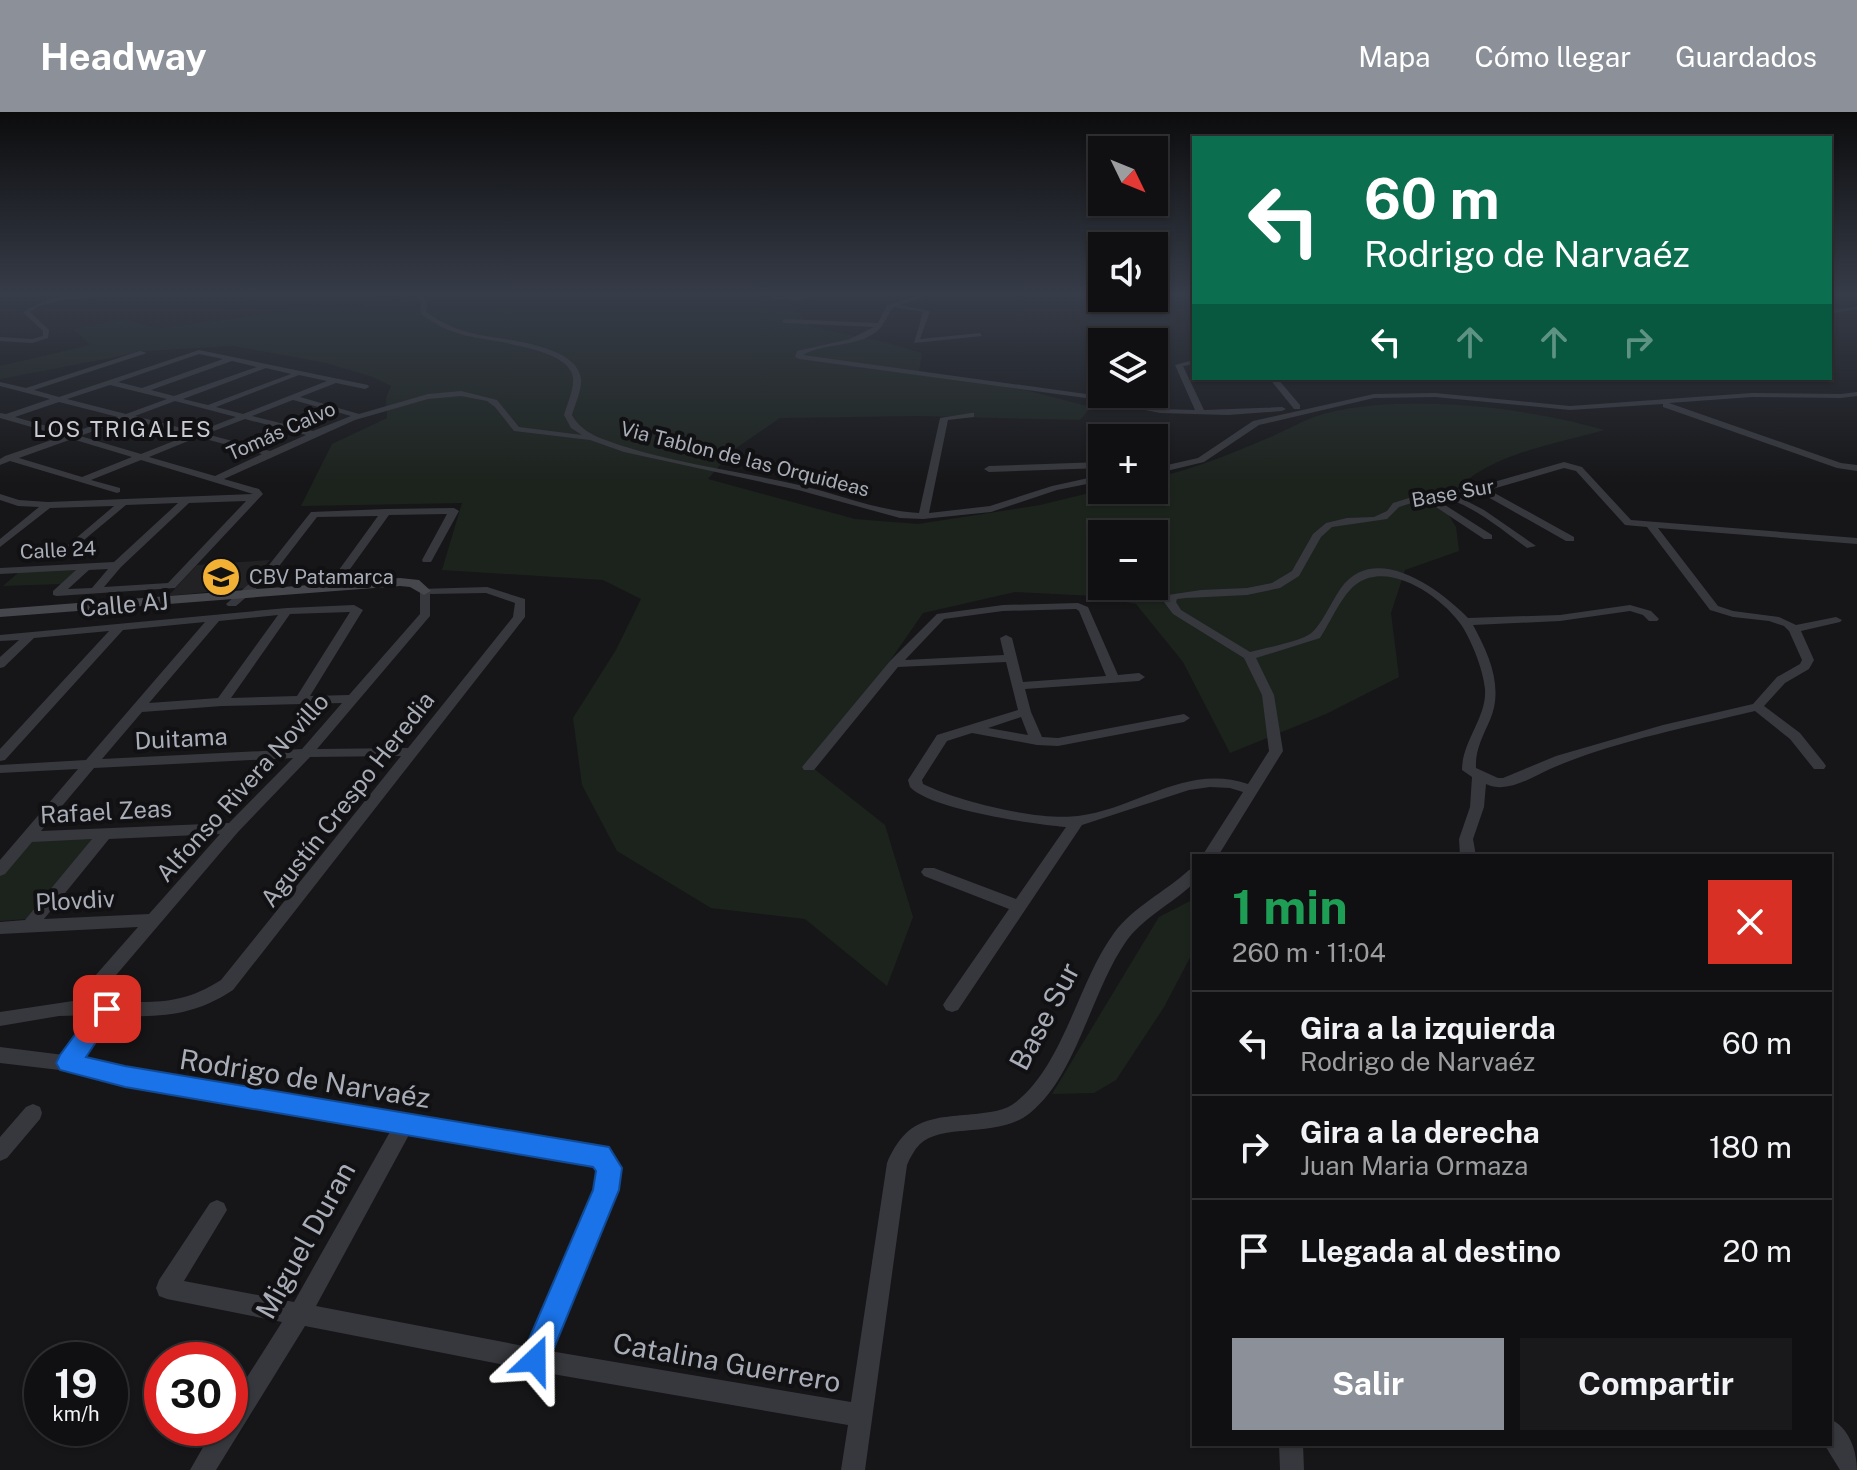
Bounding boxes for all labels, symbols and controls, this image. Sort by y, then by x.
text: Headway [40,34,207,79]
text: Mapa [1358,40,1430,73]
text: Cómo llegar [1474,40,1631,73]
text: Guardados [1675,40,1817,73]
north arrow [1088,136,1168,216]
map controls [1088,136,1168,600]
text: 60 m [1364,166,1500,232]
icon: left [1232,168,1336,272]
button: sound [1088,232,1168,312]
text: Rodrigo de Narvaéz [1364,233,1690,275]
icon: left [1364,320,1408,364]
icon: ahead [1448,320,1492,364]
icon: ahead [1532,320,1576,364]
icon: right [1616,320,1660,364]
button: layers [1088,328,1168,408]
street label: Tomás Calvo [223,396,339,466]
district label: LOS TRIGALES [33,416,213,442]
street label: Via Tablon de las Orquideas [618,416,872,502]
button: + [1088,424,1168,504]
street label: Base Sur [1410,474,1496,512]
button: − [1088,520,1168,600]
street label: Calle 24 [19,536,97,564]
school or university icon: CBV Patamarca [200,556,242,598]
place label: CBV Patamarca [249,565,394,589]
street label: Calle AJ [78,586,170,622]
street label: Agustín Crespo Heredia [254,686,440,912]
street label: Alfonso Rivera Novillo [150,687,334,887]
street label: Duitama [134,722,228,754]
street label: Rafael Zeas [39,794,173,828]
text: 1 min [1232,878,1348,935]
button: close [1708,880,1792,964]
street label: Plovdiv [34,884,116,916]
text: 260 m · 11:04 [1232,937,1386,968]
street label: Base Sur [1002,957,1086,1075]
pin [73,975,141,1043]
icon: arrive [85,987,129,1031]
text: Gira a la izquierda [1300,1010,1556,1046]
icon: left [1232,1021,1276,1065]
text: 60 m [1722,1025,1792,1061]
street label: Rodrigo de Narvaéz [177,1042,433,1114]
text: Rodrigo de Narvaéz [1300,1046,1535,1077]
text: Gira a la derecha [1300,1114,1540,1150]
icon: right [1232,1125,1276,1169]
text: 180 m [1709,1129,1792,1165]
text: Juan Maria Ormaza [1300,1150,1528,1181]
street label: Miguel Duran [248,1156,362,1324]
icon: arrive [1232,1229,1276,1273]
text: Llegada al destino [1300,1233,1561,1269]
text: 20 m [1723,1233,1792,1269]
position arrow [493,1318,577,1402]
street label: Catalina Guerrero [610,1326,844,1398]
button: Salir [1232,1338,1504,1430]
button: Compartir [1520,1338,1792,1430]
speed limit sign: 30 [144,1342,248,1446]
text: 19 [54,1360,98,1407]
text: km/h [52,1402,100,1426]

